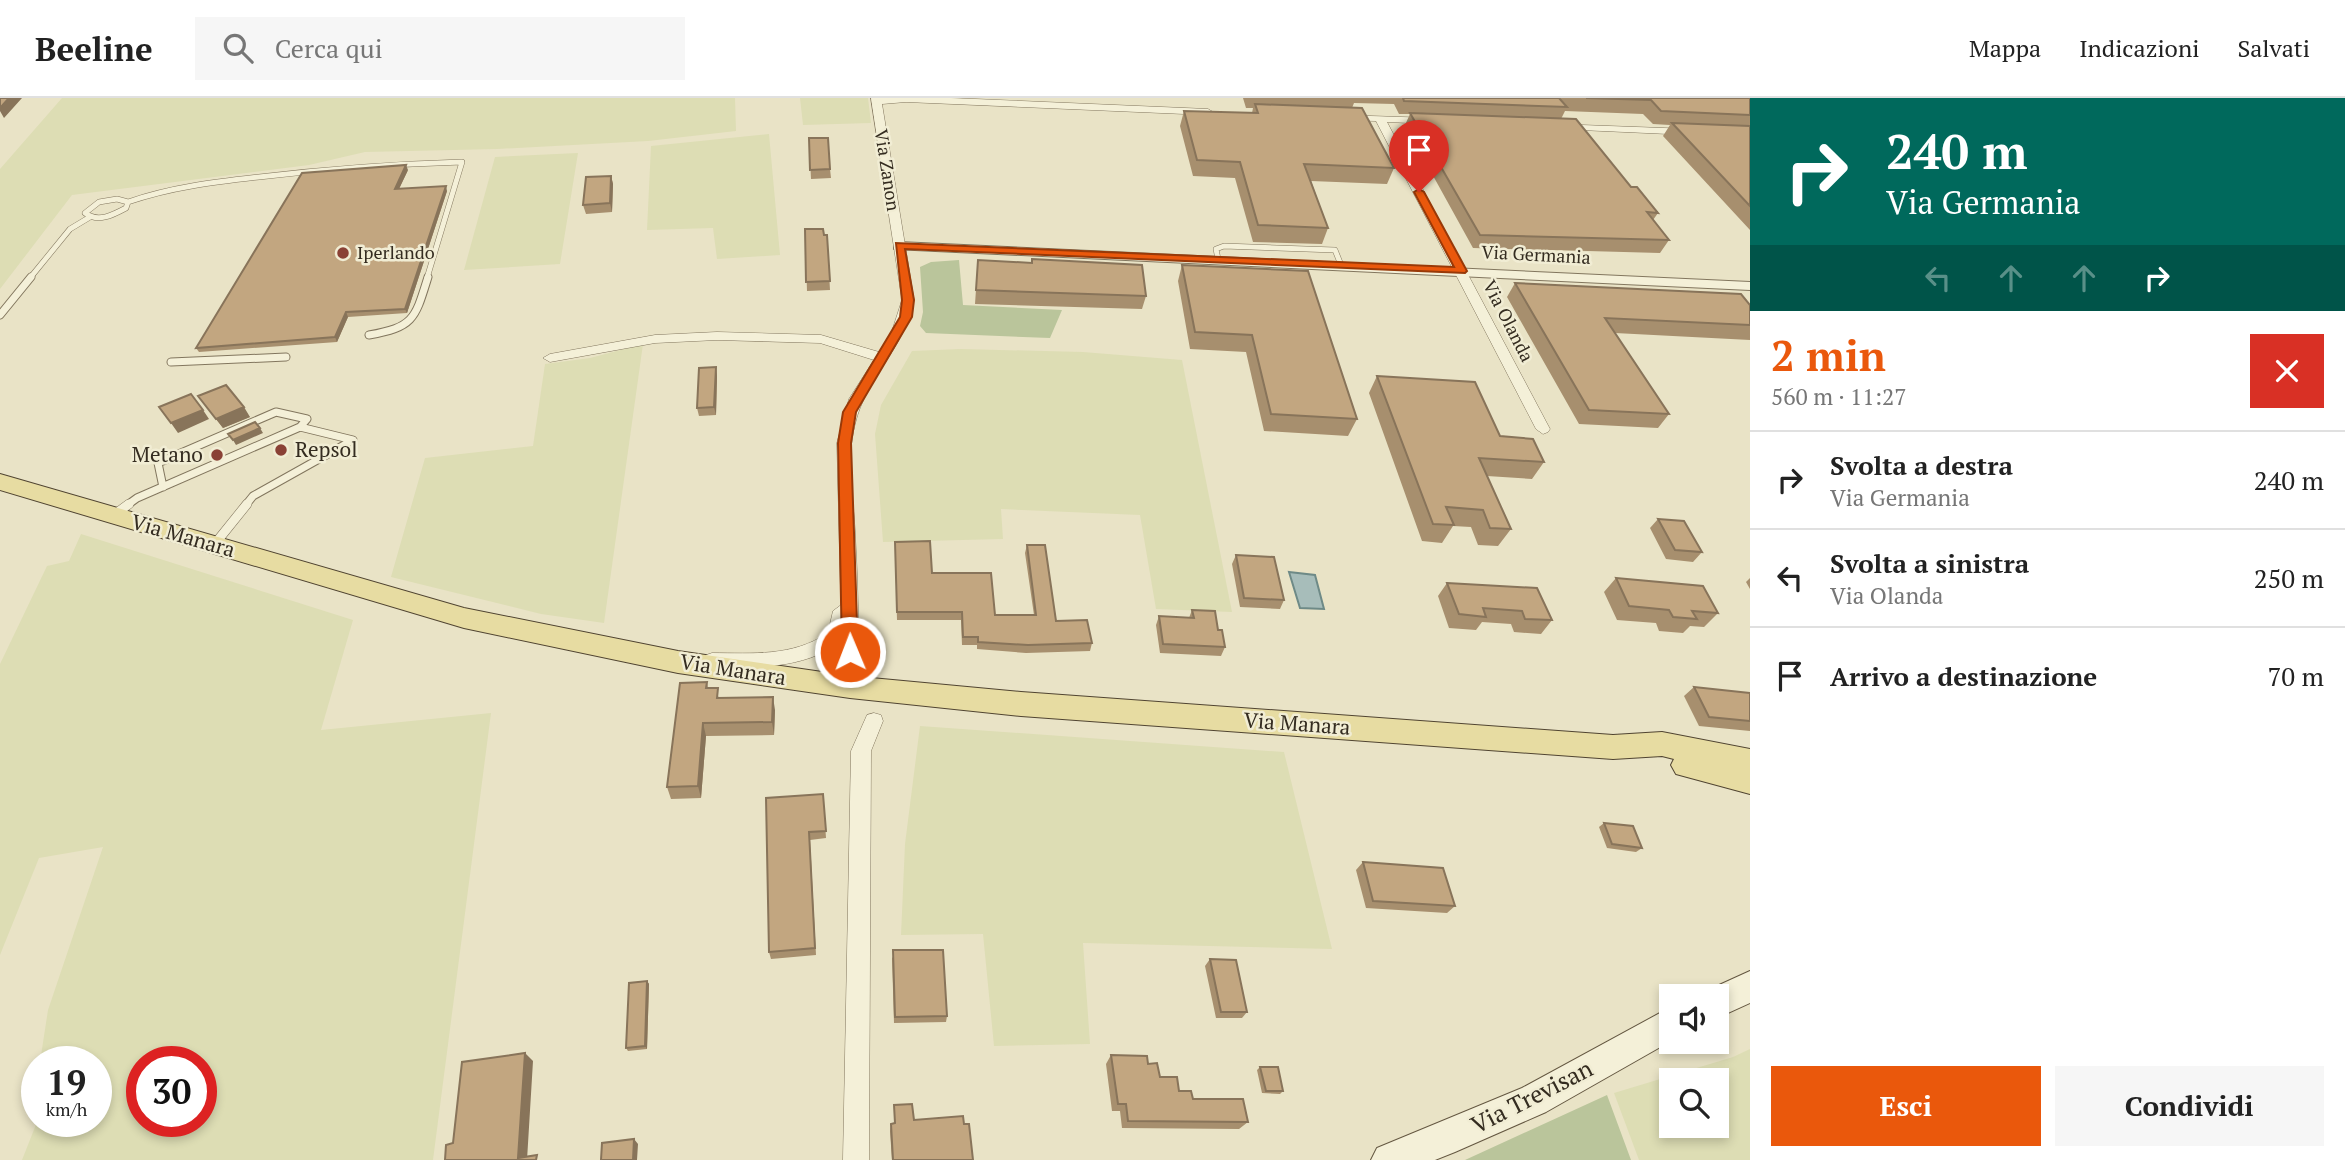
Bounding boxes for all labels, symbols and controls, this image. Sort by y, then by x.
search box [195,17,685,80]
text: Beeline [35,27,153,70]
icon: search [219,29,257,67]
text: Cerca qui [275,31,383,65]
text: Mappa [1969,32,2041,64]
text: Indicazioni [2079,32,2199,64]
text: Salvati [2237,32,2310,64]
text: 240 m [1886,118,2028,183]
pin [1389,120,1449,192]
icon: right [1771,126,1862,217]
street label: Via Zanon [870,127,906,213]
icon: arrive [1400,131,1438,169]
text: Via Germania [1886,181,2080,223]
street label: Via Germania [1481,239,1591,269]
place label: Iperlando [357,240,435,264]
marker: Iperlando [335,245,351,261]
icon: left [1919,259,1957,297]
icon: ahead [1992,259,2030,297]
icon: ahead [2065,259,2103,297]
icon: right [2138,259,2176,297]
street label: Via Olanda [1478,276,1540,366]
text: 2 min [1771,327,1886,383]
button: close [2250,334,2324,408]
text: 560 m · 11:27 [1771,381,1906,412]
place label: Repsol [295,435,357,463]
place label: Metano [132,440,203,468]
marker: Repsol [273,442,289,458]
marker: Metano [209,447,225,463]
text: Svolta a destra [1830,448,2013,482]
icon: right [1771,461,1809,499]
text: 240 m [2254,463,2324,497]
text: Via Germania [1830,482,1970,513]
street label: Via Manara [128,507,239,563]
text: Svolta a sinistra [1830,546,2029,580]
icon: left [1771,559,1809,597]
text: 250 m [2254,561,2324,595]
text: Via Olanda [1830,580,1943,611]
position arrow [813,615,887,689]
street label: Via Manara [678,647,789,691]
icon: arrive [1771,657,1809,695]
text: Arrivo a destinazione [1830,659,2097,693]
text: 70 m [2268,659,2324,693]
street label: Via Manara [1243,705,1352,741]
map controls [1659,984,1729,1138]
button: sound [1659,984,1729,1054]
speed limit sign: 30 [126,1046,217,1137]
street label: Via Trevisan [1465,1052,1598,1140]
text: 19 [47,1059,86,1105]
button: Esci [1771,1066,2041,1146]
button: Condividi [2055,1066,2324,1146]
button: search [1659,1068,1729,1138]
text: km/h [46,1097,87,1121]

